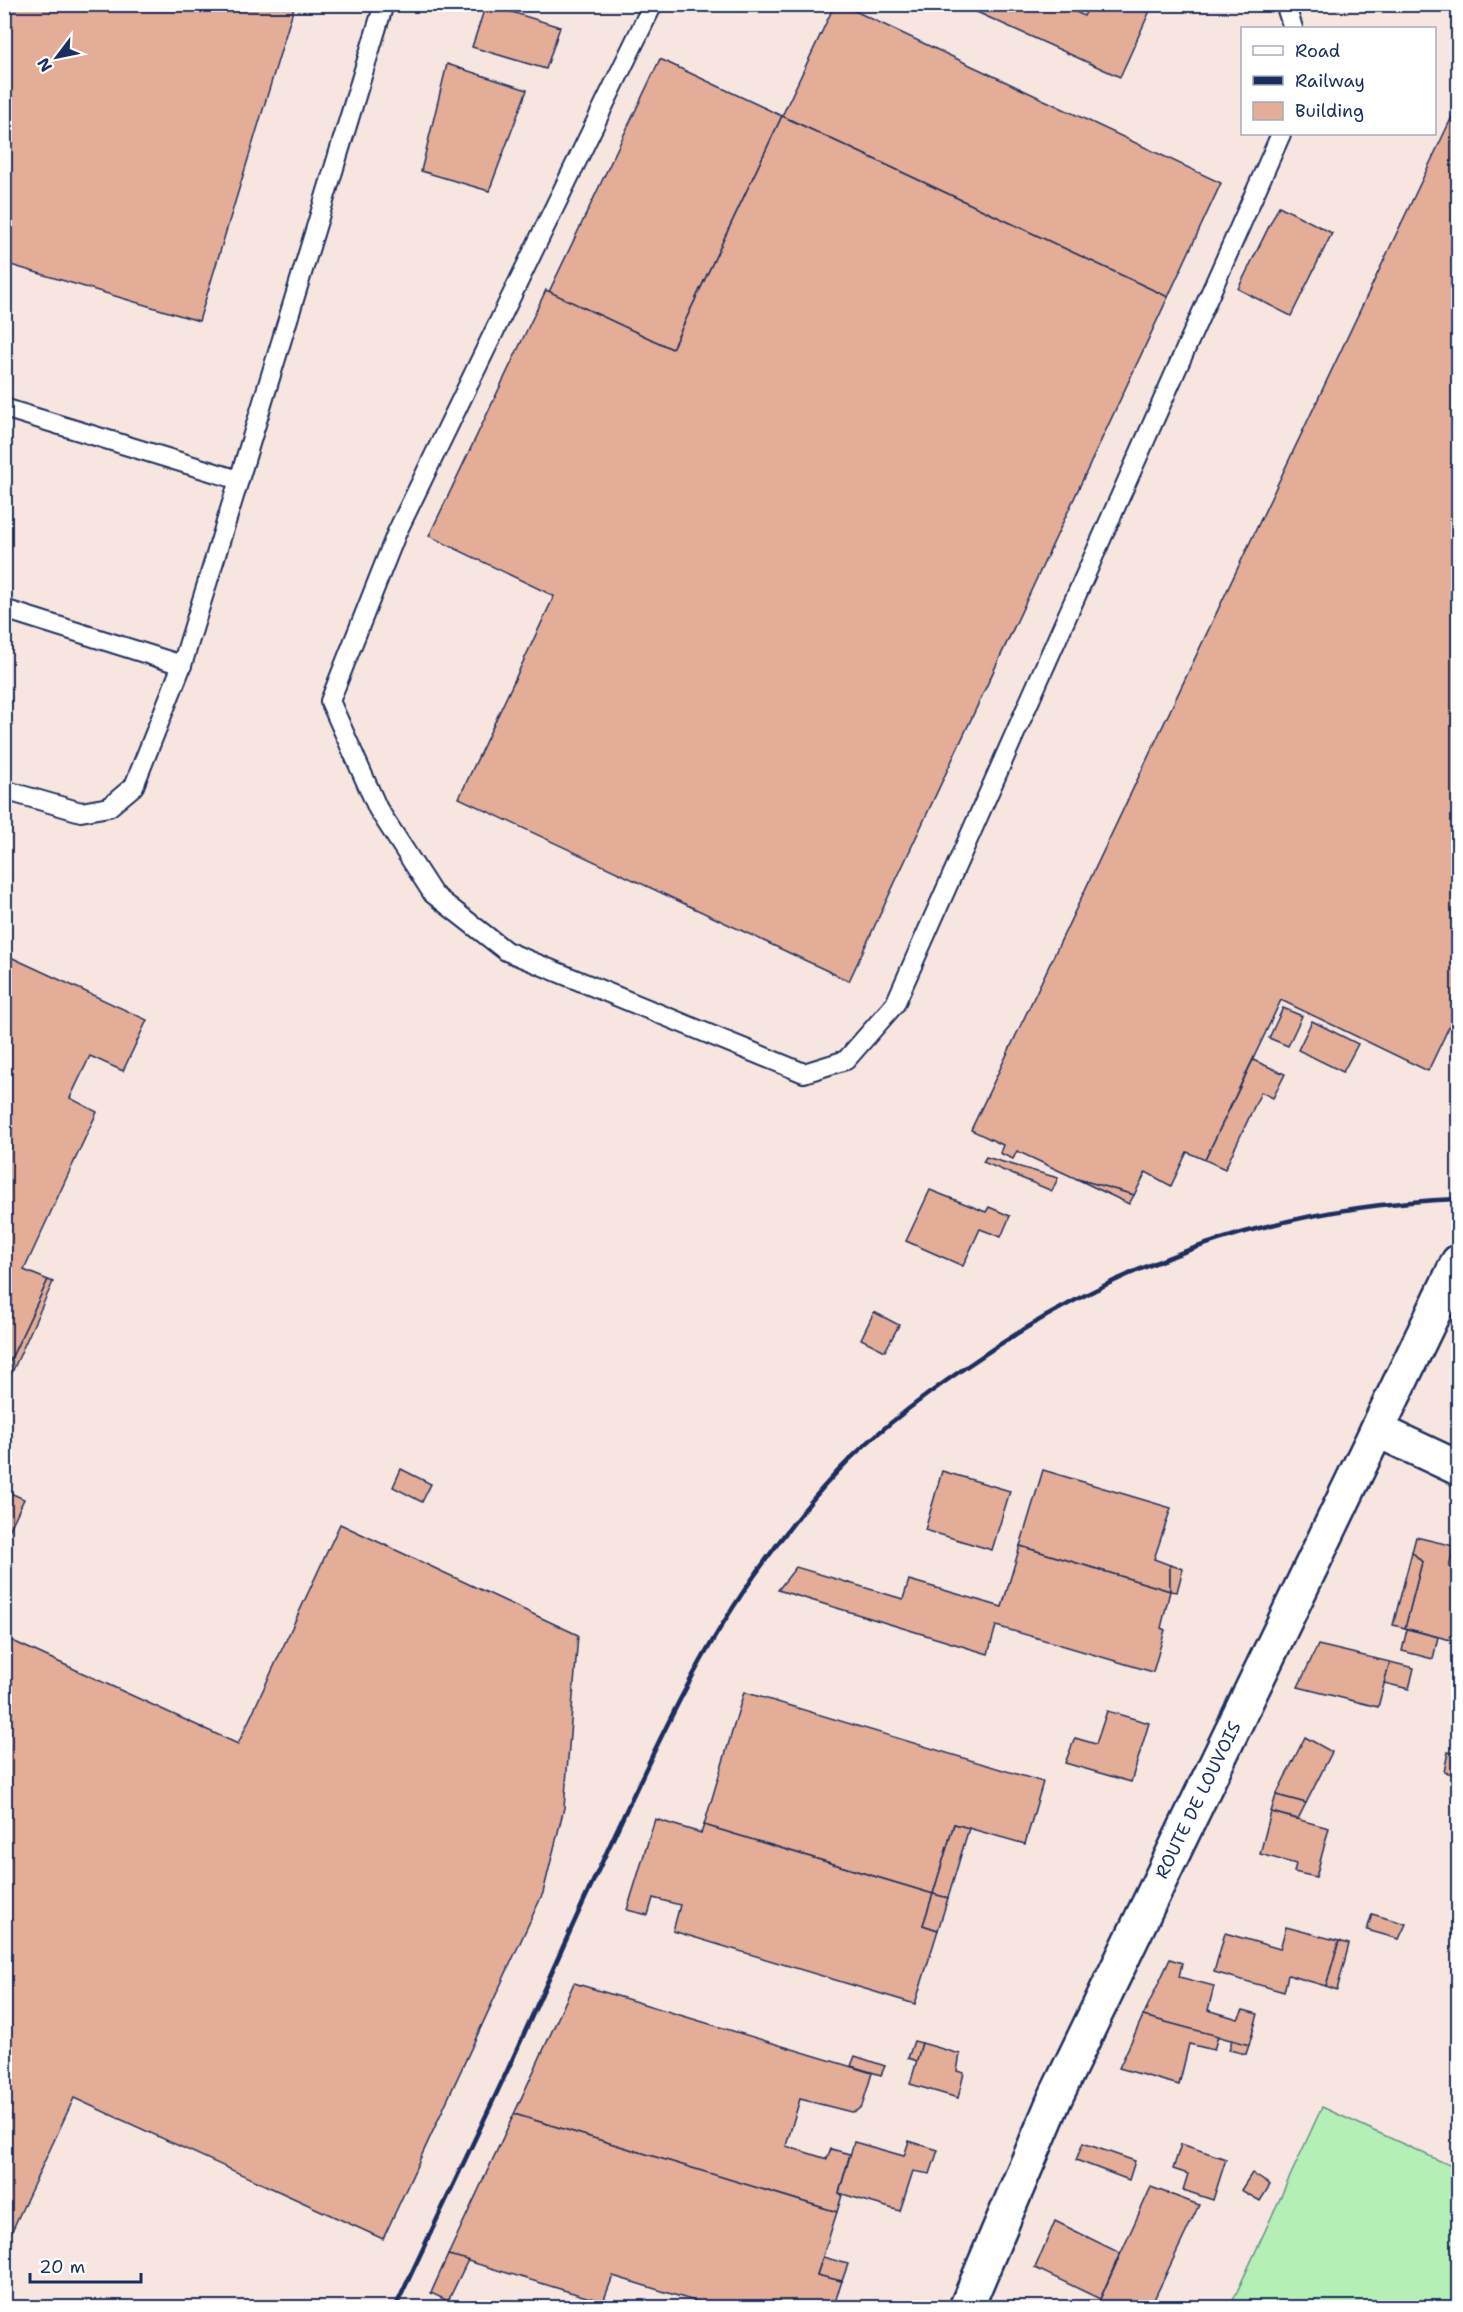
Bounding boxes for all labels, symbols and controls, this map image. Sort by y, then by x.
north arrow [27,27,87,87]
legend [1241,27,1436,135]
text: Road [1295,39,1340,63]
text: N [32,54,57,76]
text: Railway [1295,69,1365,93]
text: Building [1295,99,1364,123]
street label: ROUTE DE LOUVOIS [1149,1717,1247,1883]
scale bar [30,2246,141,2284]
text: 20 m [39,2255,85,2279]

